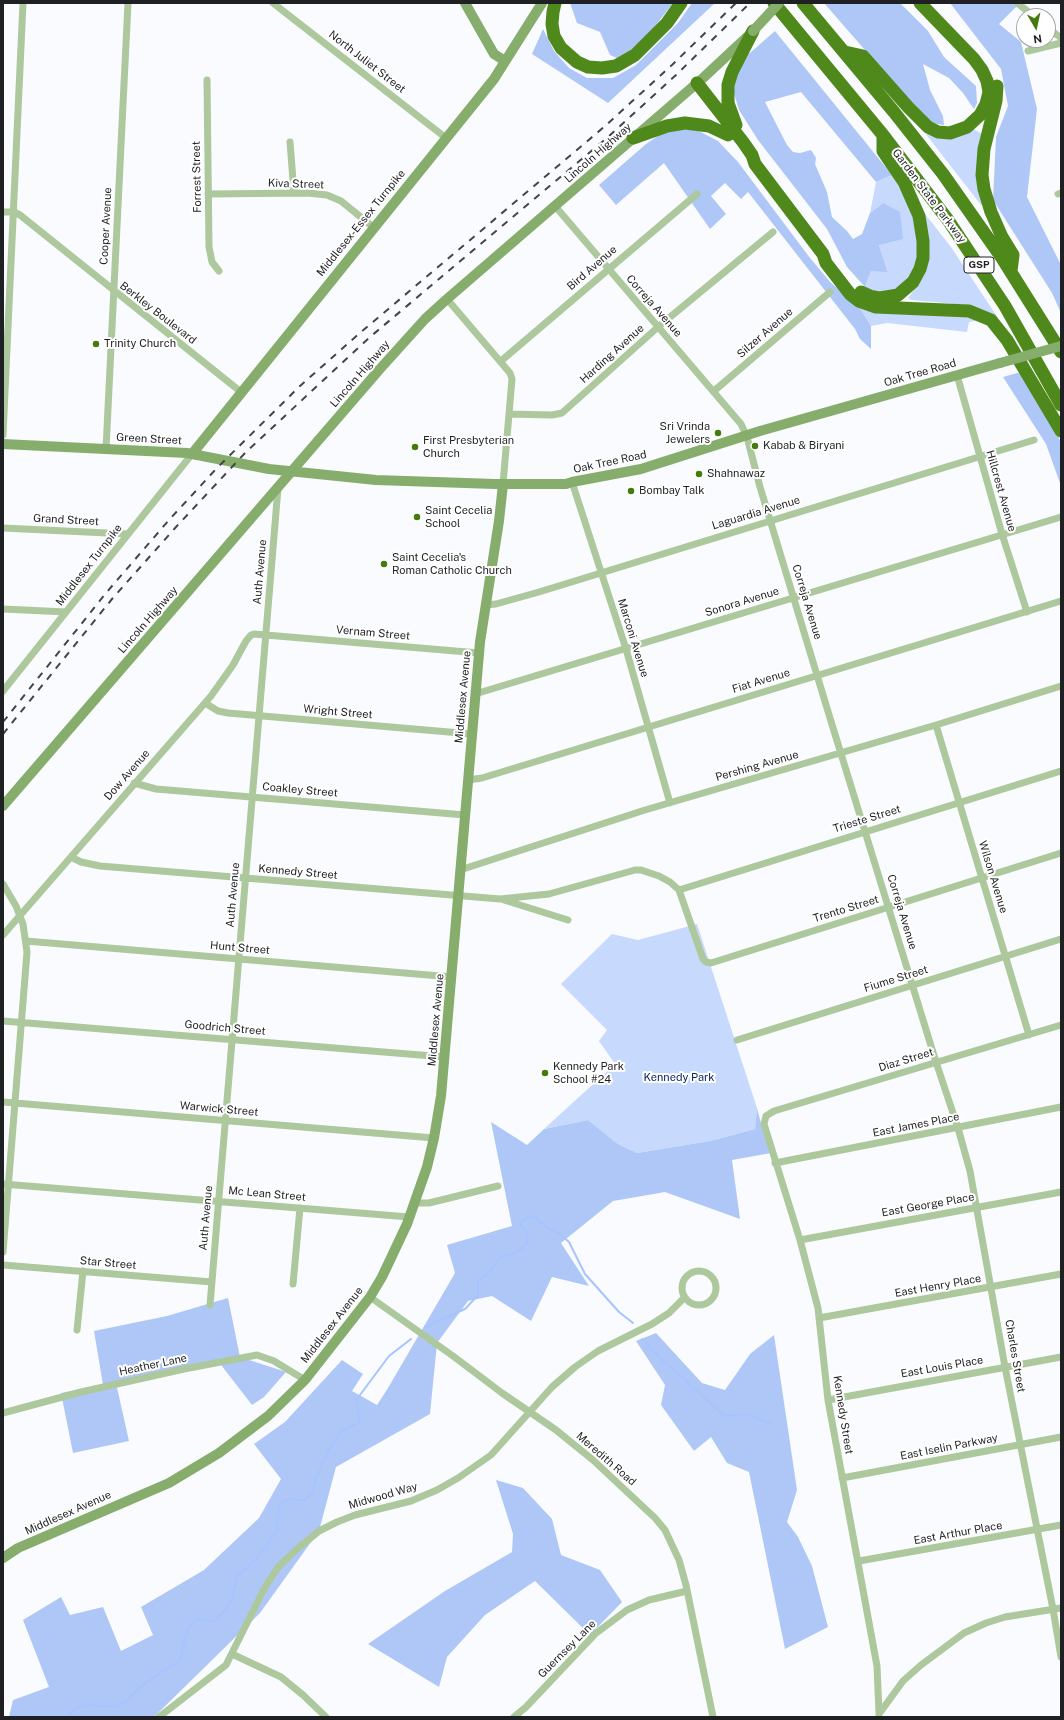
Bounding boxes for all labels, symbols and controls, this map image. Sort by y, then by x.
north arrow [1016,8,1056,48]
street label: North Juliet Street [326,28,408,96]
text: N [1033,32,1043,45]
street label: Lincoln Highway [562,120,634,186]
street label: Forrest Street [190,141,204,213]
street label: Garden State Parkway [889,146,969,246]
street label: Middlesex-Essex Turnpike [314,167,408,279]
street label: Kiva Street [268,176,324,192]
street label: Cooper Avenue [97,187,115,265]
street label: Bird Avenue [565,243,619,293]
road number: GSP [964,257,994,273]
street label: Correja Avenue [623,272,685,340]
street label: Berkley Boulevard [117,279,199,347]
street label: Silzer Avenue [734,305,796,361]
street label: Harding Avenue [577,322,647,386]
place label: Trinity Church [104,337,176,351]
street label: Lincoln Highway [327,338,393,410]
marker: Trinity Church [91,339,101,349]
street label: Oak Tree Road [882,356,958,390]
place label: Sri Vrinda Jewelers [660,420,710,446]
marker: Sri Vrinda Jewelers [713,428,723,438]
street label: Green Street [116,431,182,447]
place label: First Presbyterian Church [423,434,514,460]
place label: Kabab & Biryani [763,439,844,453]
marker: Kabab & Biryani [750,441,760,451]
marker: First Presbyterian Church [410,442,420,452]
street label: Oak Tree Road [572,448,648,476]
street label: Hillcrest Avenue [983,449,1019,533]
place label: Shahnawaz [707,467,765,481]
marker: Shahnawaz [694,469,704,479]
place label: Bombay Talk [639,484,705,498]
marker: Bombay Talk [626,486,636,496]
street label: Laguardia Avenue [710,493,802,533]
place label: Saint Cecelia School [425,504,492,530]
street label: Grand Street [33,512,99,528]
marker: Saint Cecelia School [412,512,422,522]
street label: Middlesex Turnpike [53,522,125,608]
street label: Auth Avenue [251,539,269,605]
place label: Saint Cecelia's Roman Catholic Church [392,551,512,577]
marker: Saint Cecelia's Roman Catholic Church [379,559,389,569]
street label: Correja Avenue [789,563,825,641]
street label: Lincoln Highway [115,584,181,656]
street label: Sonora Avenue [703,584,781,620]
street label: Marconi Avenue [615,597,651,679]
street label: Vernam Street [335,623,411,643]
street label: Middlesex Avenue [452,650,474,744]
street label: Fiat Avenue [730,666,792,696]
street label: Wright Street [303,702,373,722]
street label: Dow Avenue [101,747,153,803]
street label: Pershing Avenue [714,748,800,784]
street label: Coakley Street [262,780,338,800]
street label: Trieste Street [832,802,902,836]
street label: Wilson Avenue [976,839,1010,915]
street label: Auth Avenue [224,862,242,928]
street label: Kennedy Street [258,862,338,882]
street label: Correja Avenue [884,873,920,951]
street label: Trento Street [812,893,880,925]
street label: Hunt Street [210,939,270,957]
street label: Fiume Street [862,963,930,995]
street label: Middlesex Avenue [425,973,447,1067]
street label: Goodrich Street [184,1018,266,1038]
street label: Diaz Street [877,1045,935,1075]
place label: Kennedy Park School #24 [553,1060,624,1086]
marker: Kennedy Park School #24 [540,1068,550,1078]
park label: Kennedy Park [644,1071,714,1085]
street label: Warwick Street [179,1099,259,1119]
street label: East James Place [872,1110,960,1140]
street label: Mc Lean Street [228,1184,306,1204]
street label: Auth Avenue [197,1185,215,1251]
street label: East George Place [881,1190,975,1220]
street label: Star Street [79,1254,137,1272]
street label: East Henry Place [894,1272,982,1300]
street label: Middlesex Avenue [298,1284,366,1366]
street label: Charles Street [1002,1318,1028,1394]
street label: Heather Lane [118,1351,188,1379]
street label: East Louis Place [900,1353,984,1381]
street label: Kennedy Street [830,1375,856,1455]
street label: Meredith Road [573,1429,639,1489]
street label: East Iselin Parkway [899,1431,999,1463]
street label: Midwood Way [347,1480,419,1512]
street label: Middlesex Avenue [23,1488,113,1538]
street label: East Arthur Place [913,1519,1003,1547]
street label: Guernsey Lane [535,1617,599,1681]

